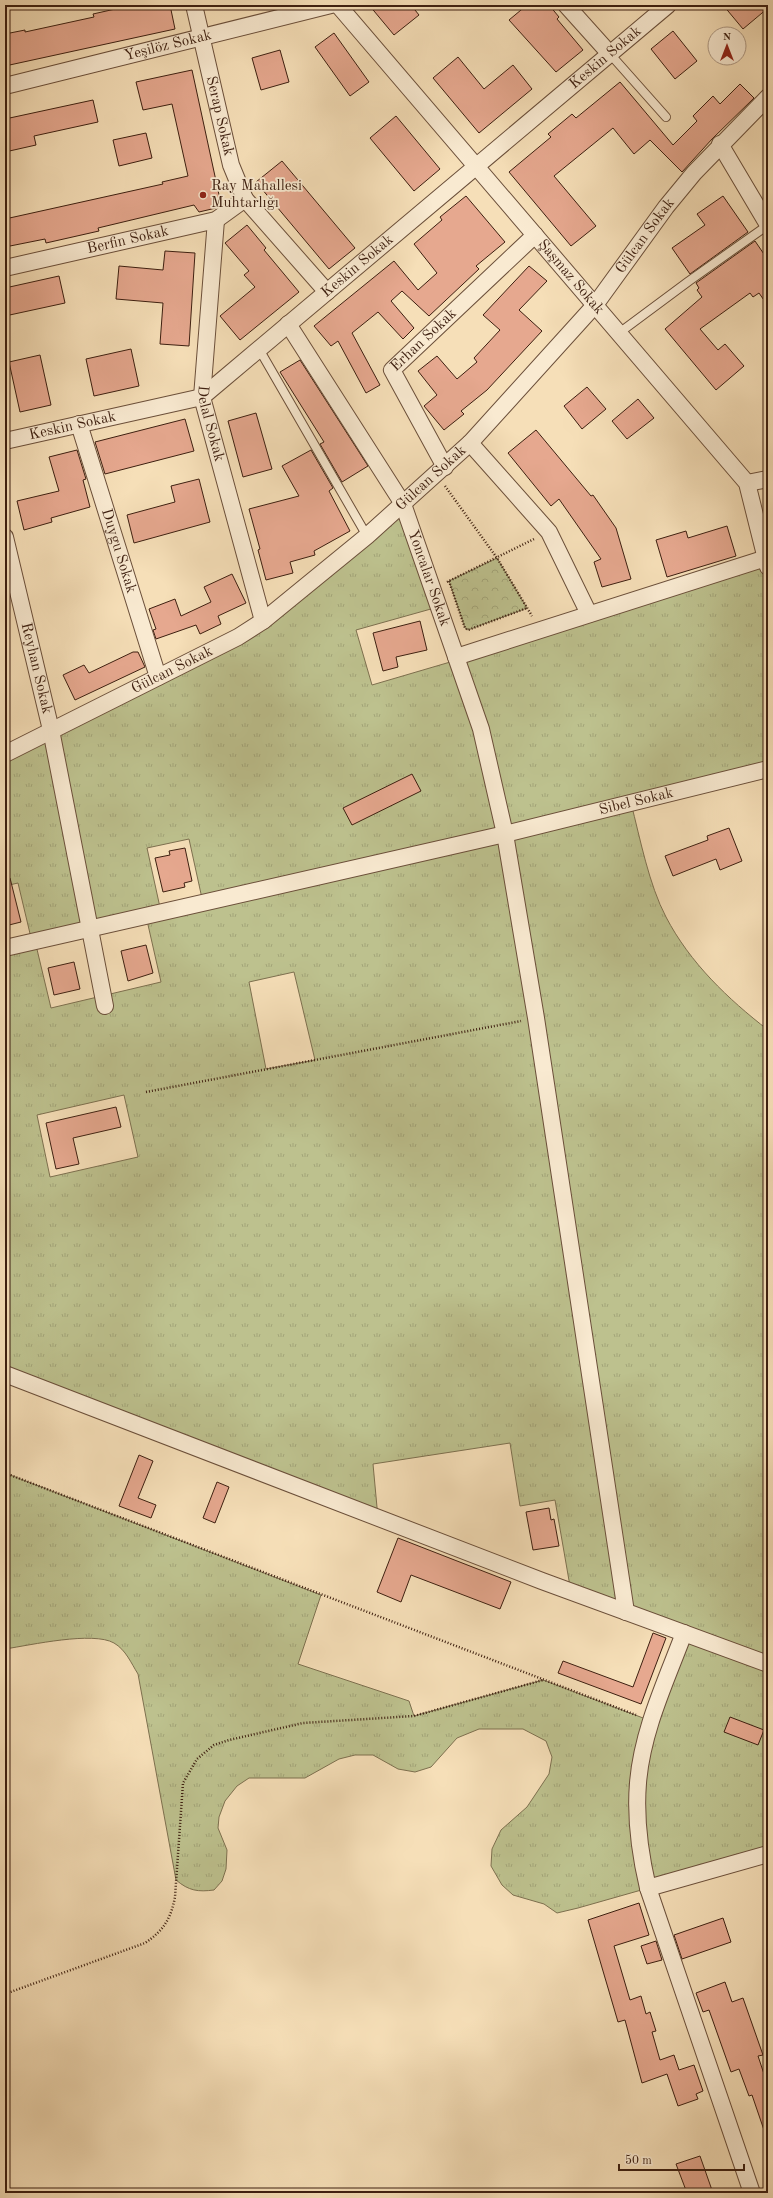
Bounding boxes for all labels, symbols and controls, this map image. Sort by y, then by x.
street label: Keskin Sokak [567,23,644,92]
north arrow [707,26,747,66]
street label: Yeşilöz Sokak [123,27,213,64]
text: N [723,32,732,43]
street label: Serap Sokak [203,75,236,158]
place label: Ray Mahallesi Muhtarlığı [211,179,302,211]
marker: Ray Mahallesi Muhtarlığı [198,190,208,200]
street label: Gülcan Sokak [613,195,677,276]
street label: Berfin Sokak [85,223,170,257]
street label: Keskin Sokak [319,232,396,301]
street label: Şaşmaz Sokak [535,237,607,317]
street label: Erhan Sokak [388,306,460,375]
street label: Delal Sokak [195,385,227,463]
street label: Keskin Sokak [27,409,117,443]
street label: Gülcan Sokak [393,443,469,514]
street label: Duygu Sokak [98,507,139,595]
street label: Yoncalar Sokak [405,528,452,628]
street label: Reyhan Sokak [18,621,54,716]
street label: Gülcan Sokak [129,643,215,697]
street label: Sibel Sokak [598,785,675,818]
scale bar [619,2146,744,2172]
text: 50 m [625,2154,652,2167]

